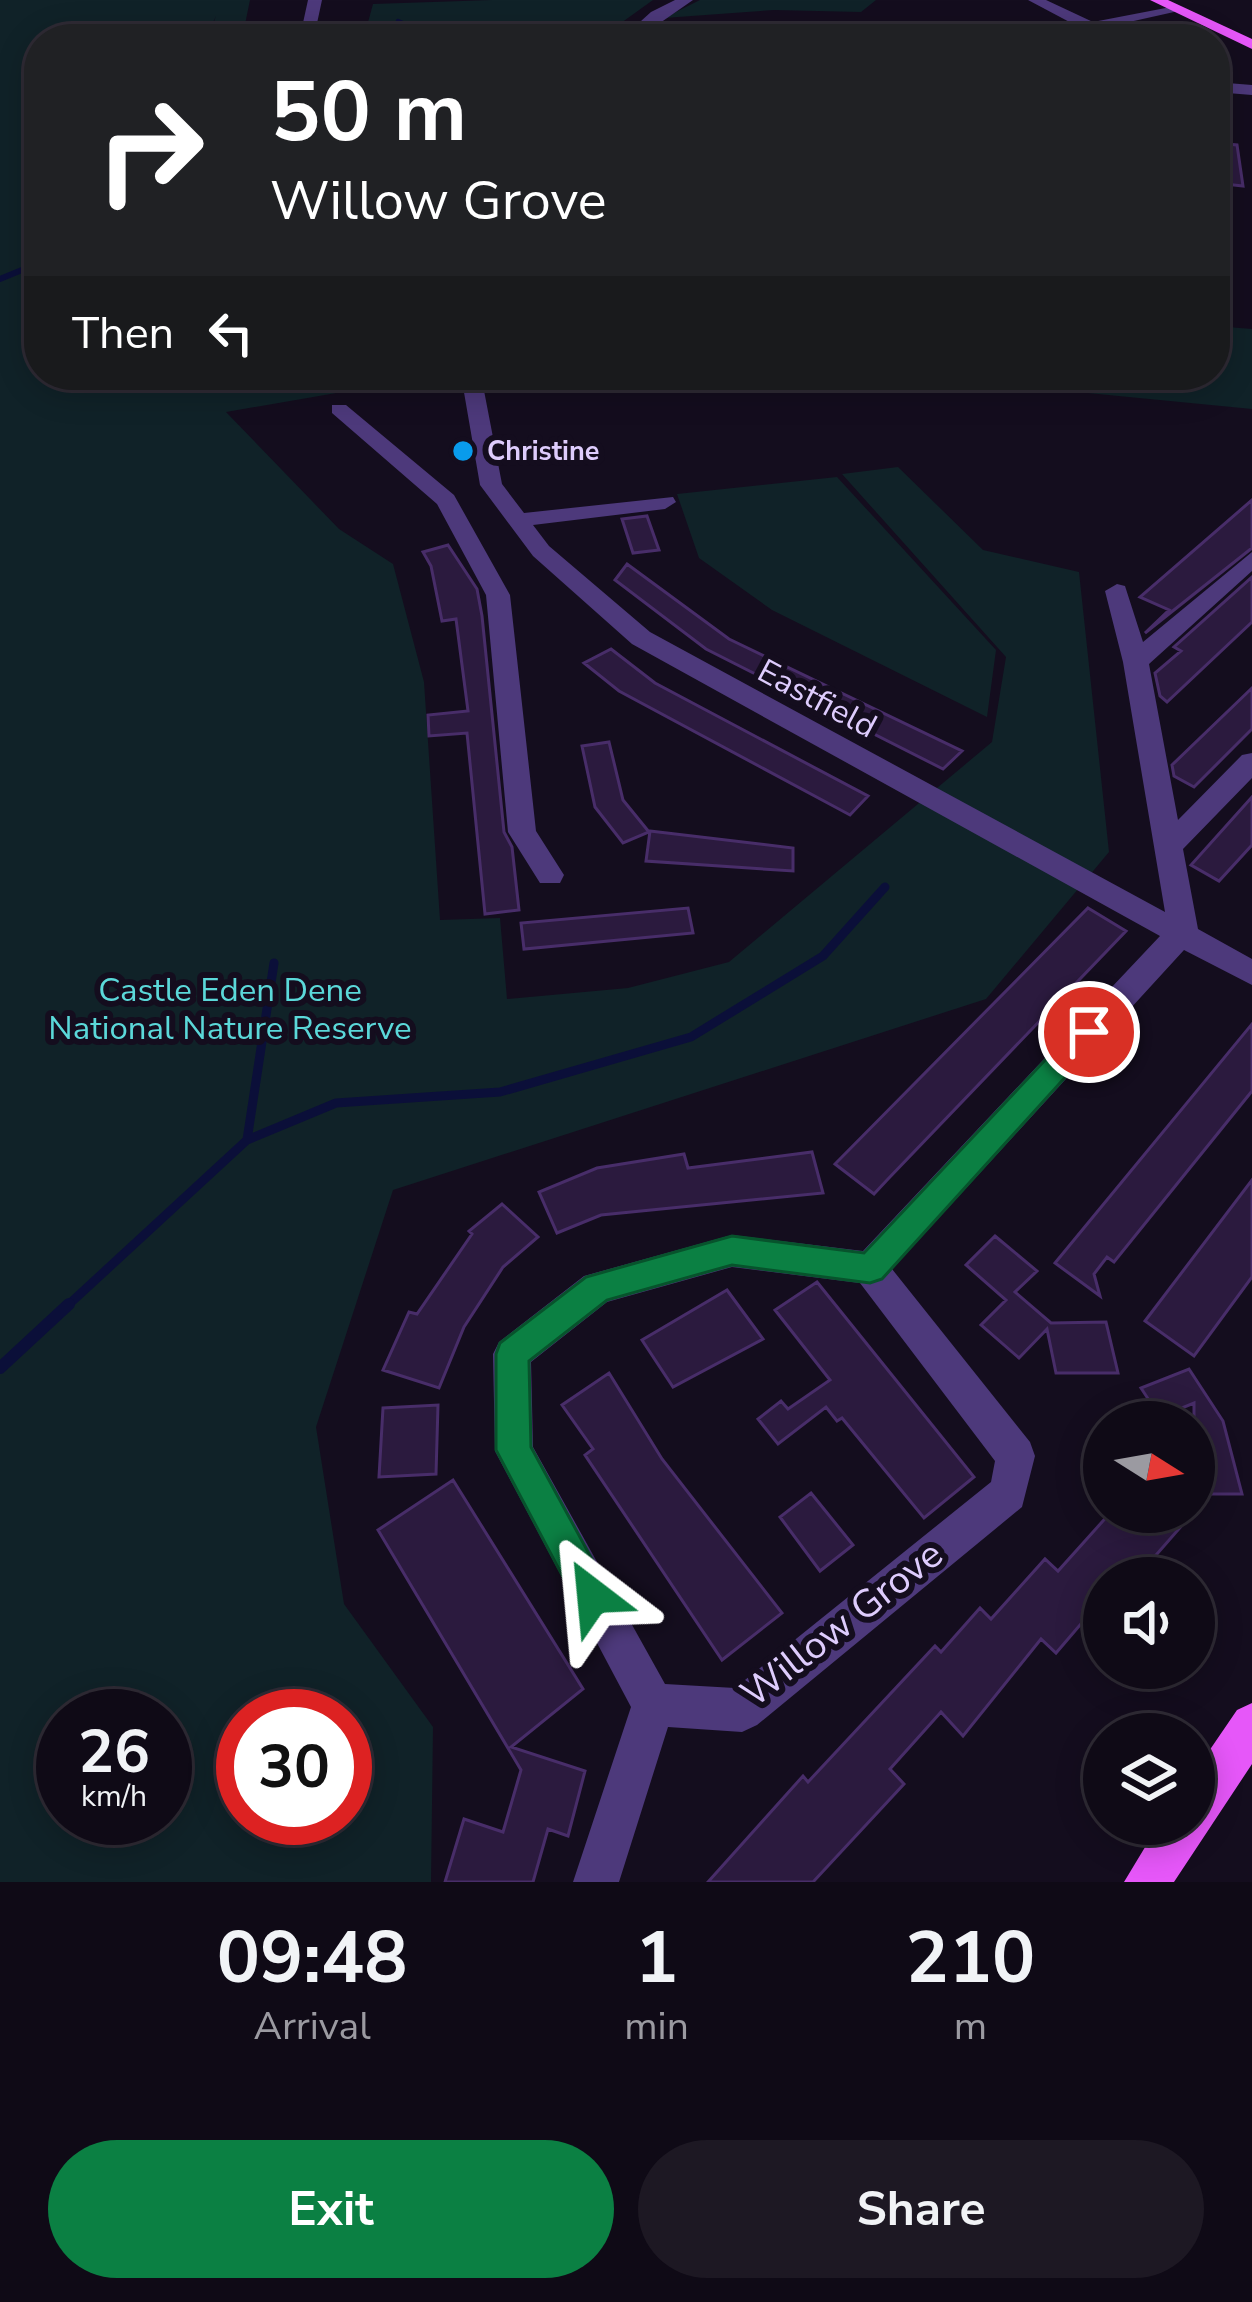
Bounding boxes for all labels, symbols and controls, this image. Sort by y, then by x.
text: 50 m [270,55,467,170]
icon: right [72,72,228,228]
text: Willow Grove [270,164,607,238]
icon: left [198,300,264,366]
text: Then [72,303,174,364]
place label: Christine [487,433,599,470]
marker: Christine [450,438,476,464]
street label: Eastfield [750,649,884,749]
park label: Castle Eden Dene National Nature Reserve [48,968,412,1051]
pin [1038,981,1140,1083]
icon: arrive [1056,999,1122,1065]
north arrow [1083,1401,1215,1533]
map controls [1083,1401,1215,1845]
street label: Willow Grove [730,1528,954,1720]
position arrow [530,1533,656,1659]
button: sound [1083,1557,1215,1689]
speed limit sign: 30 [216,1689,372,1845]
text: 26 [78,1711,150,1793]
button: layers [1083,1713,1215,1845]
text: km/h [81,1776,147,1817]
text: 09:48 [217,1909,407,2007]
text: 1 [635,1909,678,2007]
text: 210 [906,1909,1035,2007]
text: Arrival [253,2000,371,2053]
text: min [624,2000,689,2053]
text: m [954,2000,987,2053]
button: Exit [48,2140,614,2278]
button: Share [638,2140,1204,2278]

